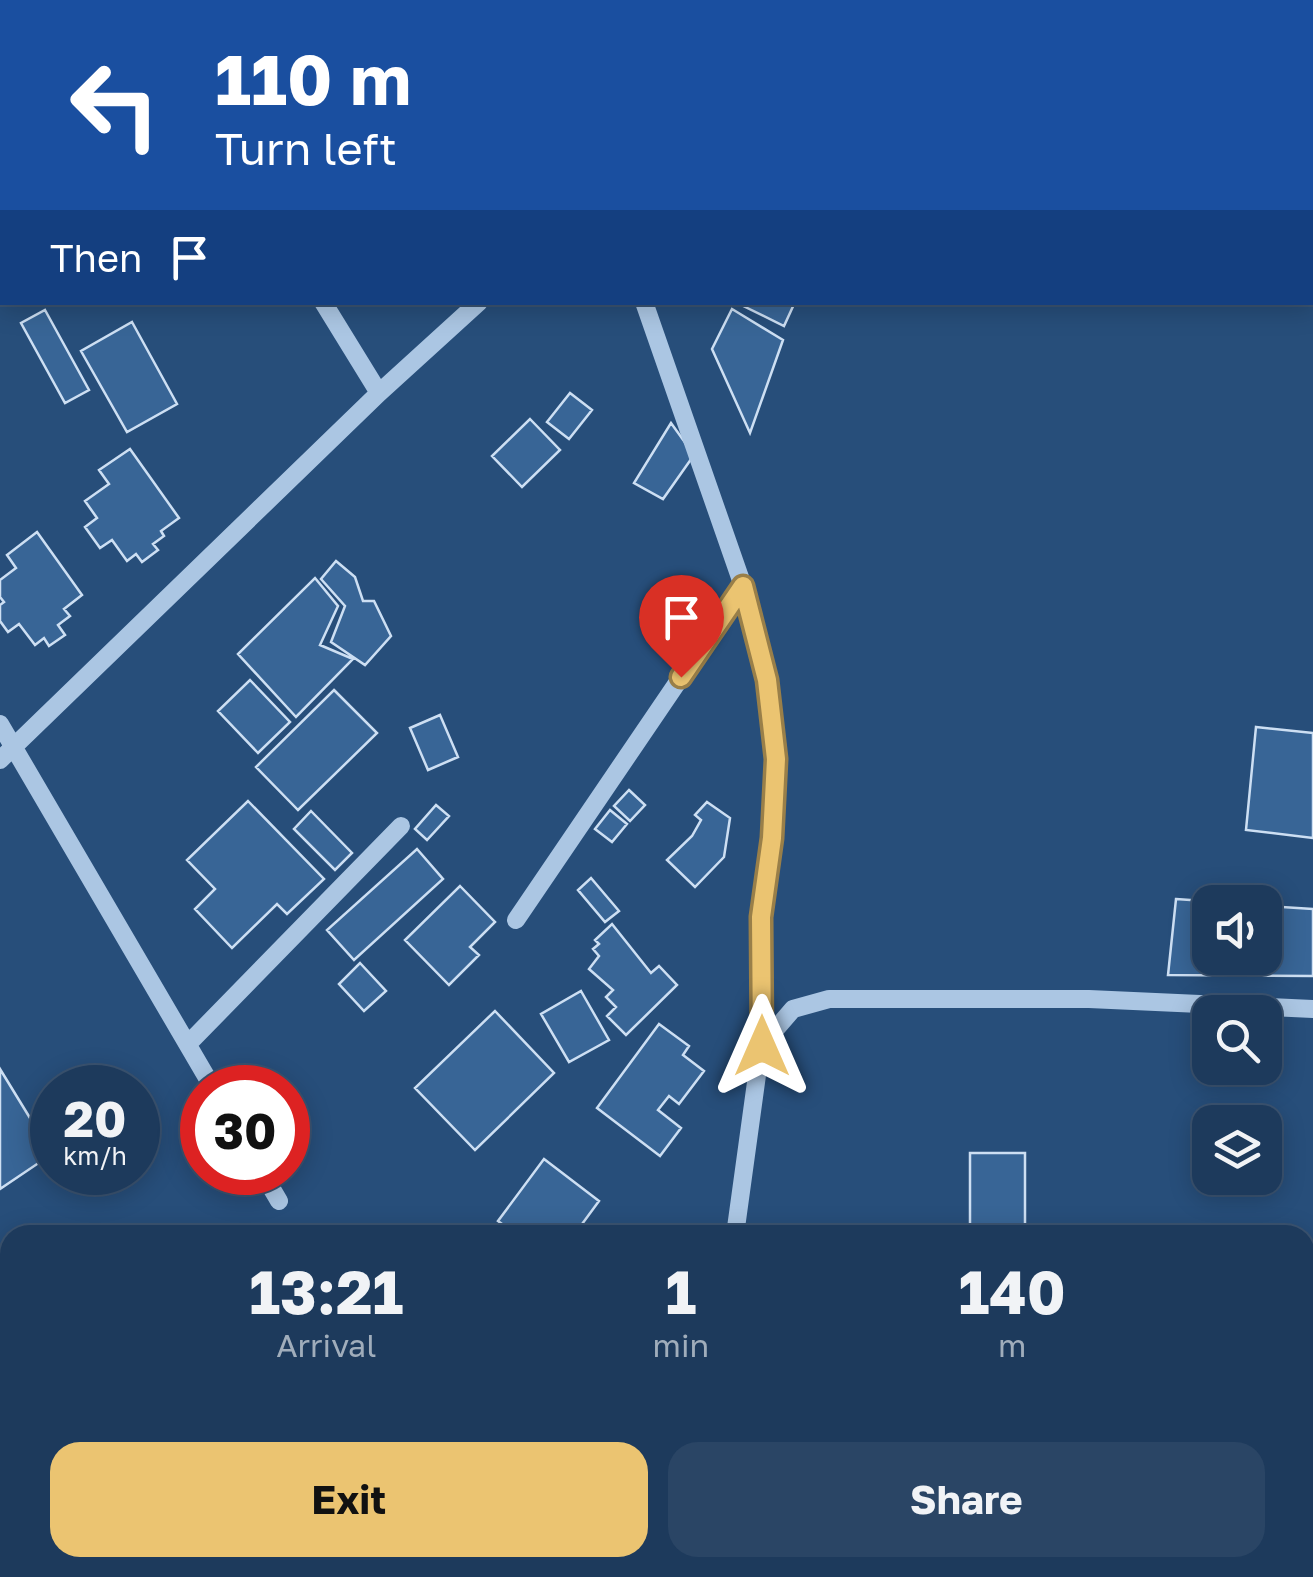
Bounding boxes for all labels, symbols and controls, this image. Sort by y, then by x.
text: 110 m [215,36,411,120]
icon: left [50,40,180,170]
text: Turn left [215,121,397,175]
icon: arrive [162,230,217,285]
text: Then [50,235,142,280]
pin [639,575,724,678]
icon: arrive [654,590,709,645]
map controls [1192,885,1282,1195]
button: sound [1192,885,1282,975]
position arrow [710,994,814,1098]
button: search [1192,995,1282,1085]
speed limit sign: 30 [180,1065,310,1195]
text: 20 [63,1088,126,1148]
button: layers [1192,1105,1282,1195]
text: km/h [63,1140,127,1171]
text: 13:21 [249,1255,403,1327]
text: 1 [665,1255,696,1327]
text: 140 [958,1255,1066,1327]
text: Arrival [276,1326,376,1364]
text: min [653,1326,709,1364]
text: m [998,1326,1026,1364]
button: Exit [50,1442,648,1557]
button: Share [668,1442,1265,1557]

